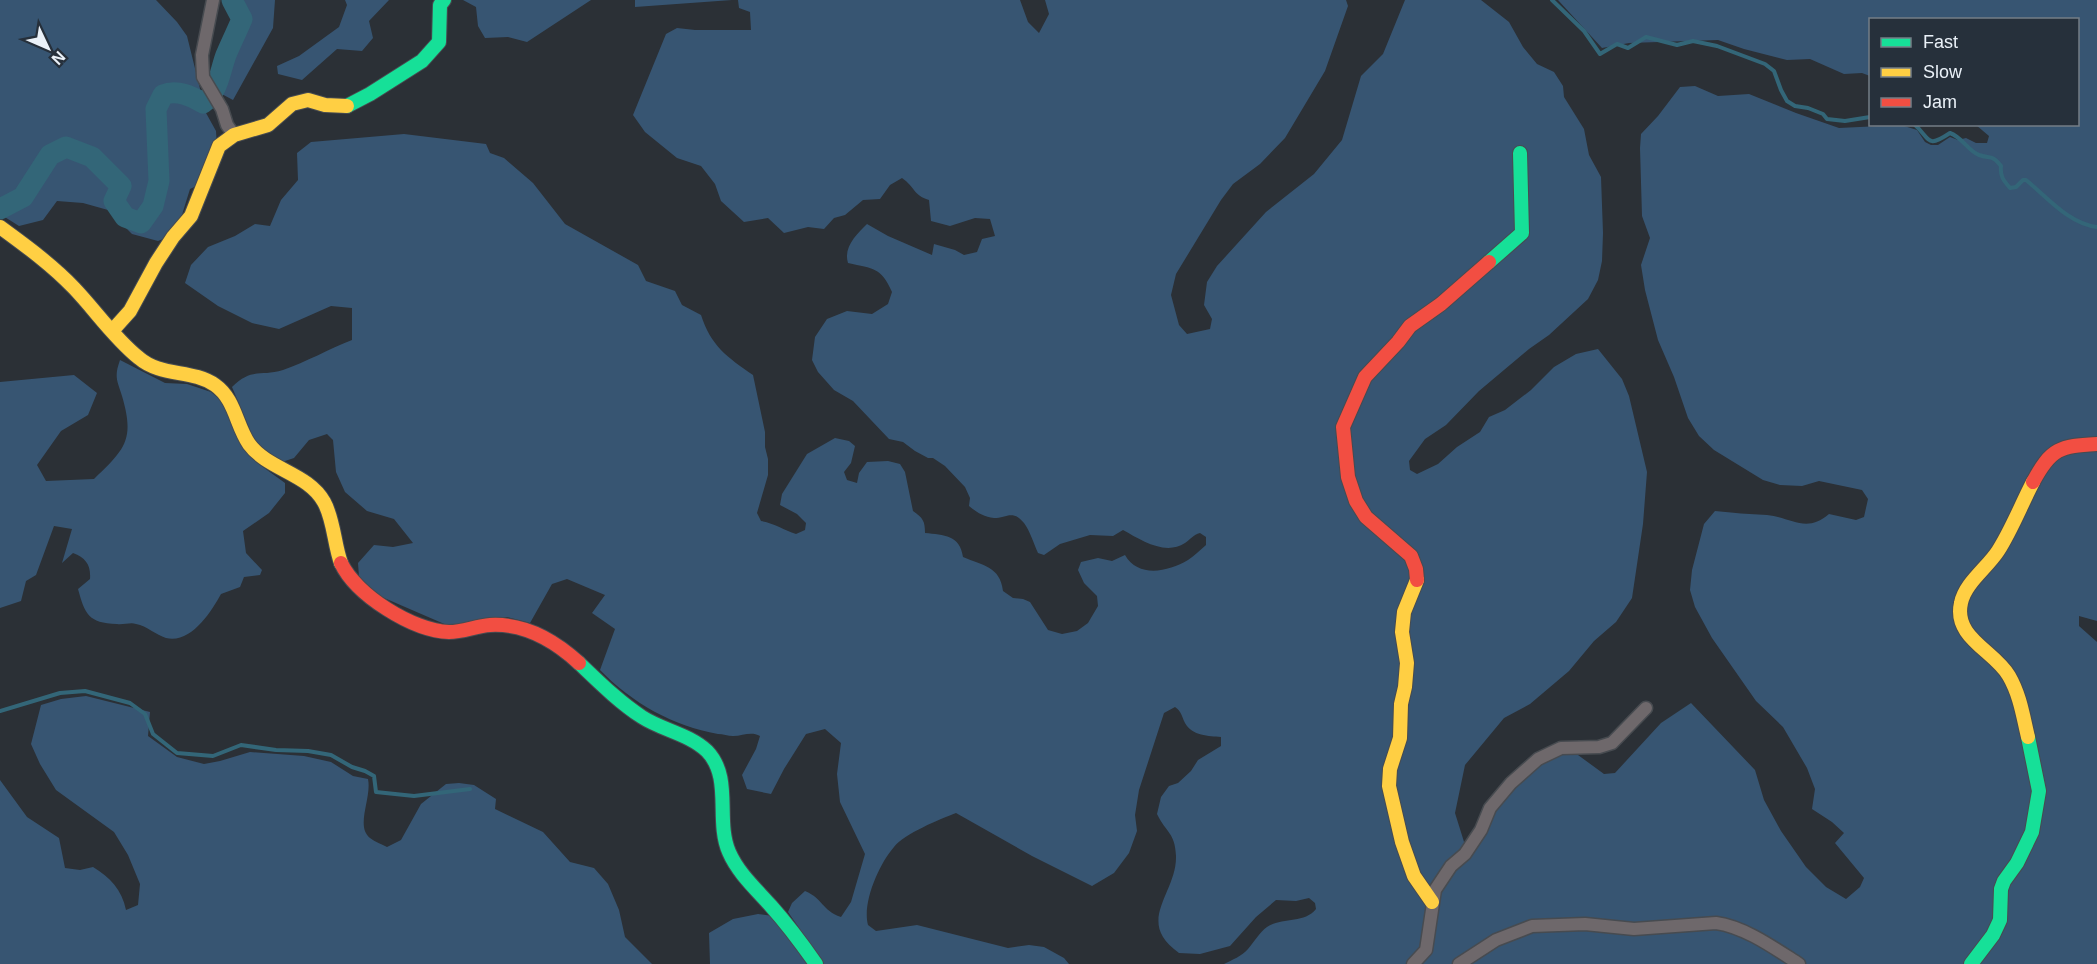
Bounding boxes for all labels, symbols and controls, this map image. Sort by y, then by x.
north arrow [18,18,78,78]
legend [1869,18,2079,126]
text: Fast [1923,32,1958,52]
text: N [48,48,69,68]
text: Slow [1923,62,1963,82]
text: Jam [1923,92,1957,112]

